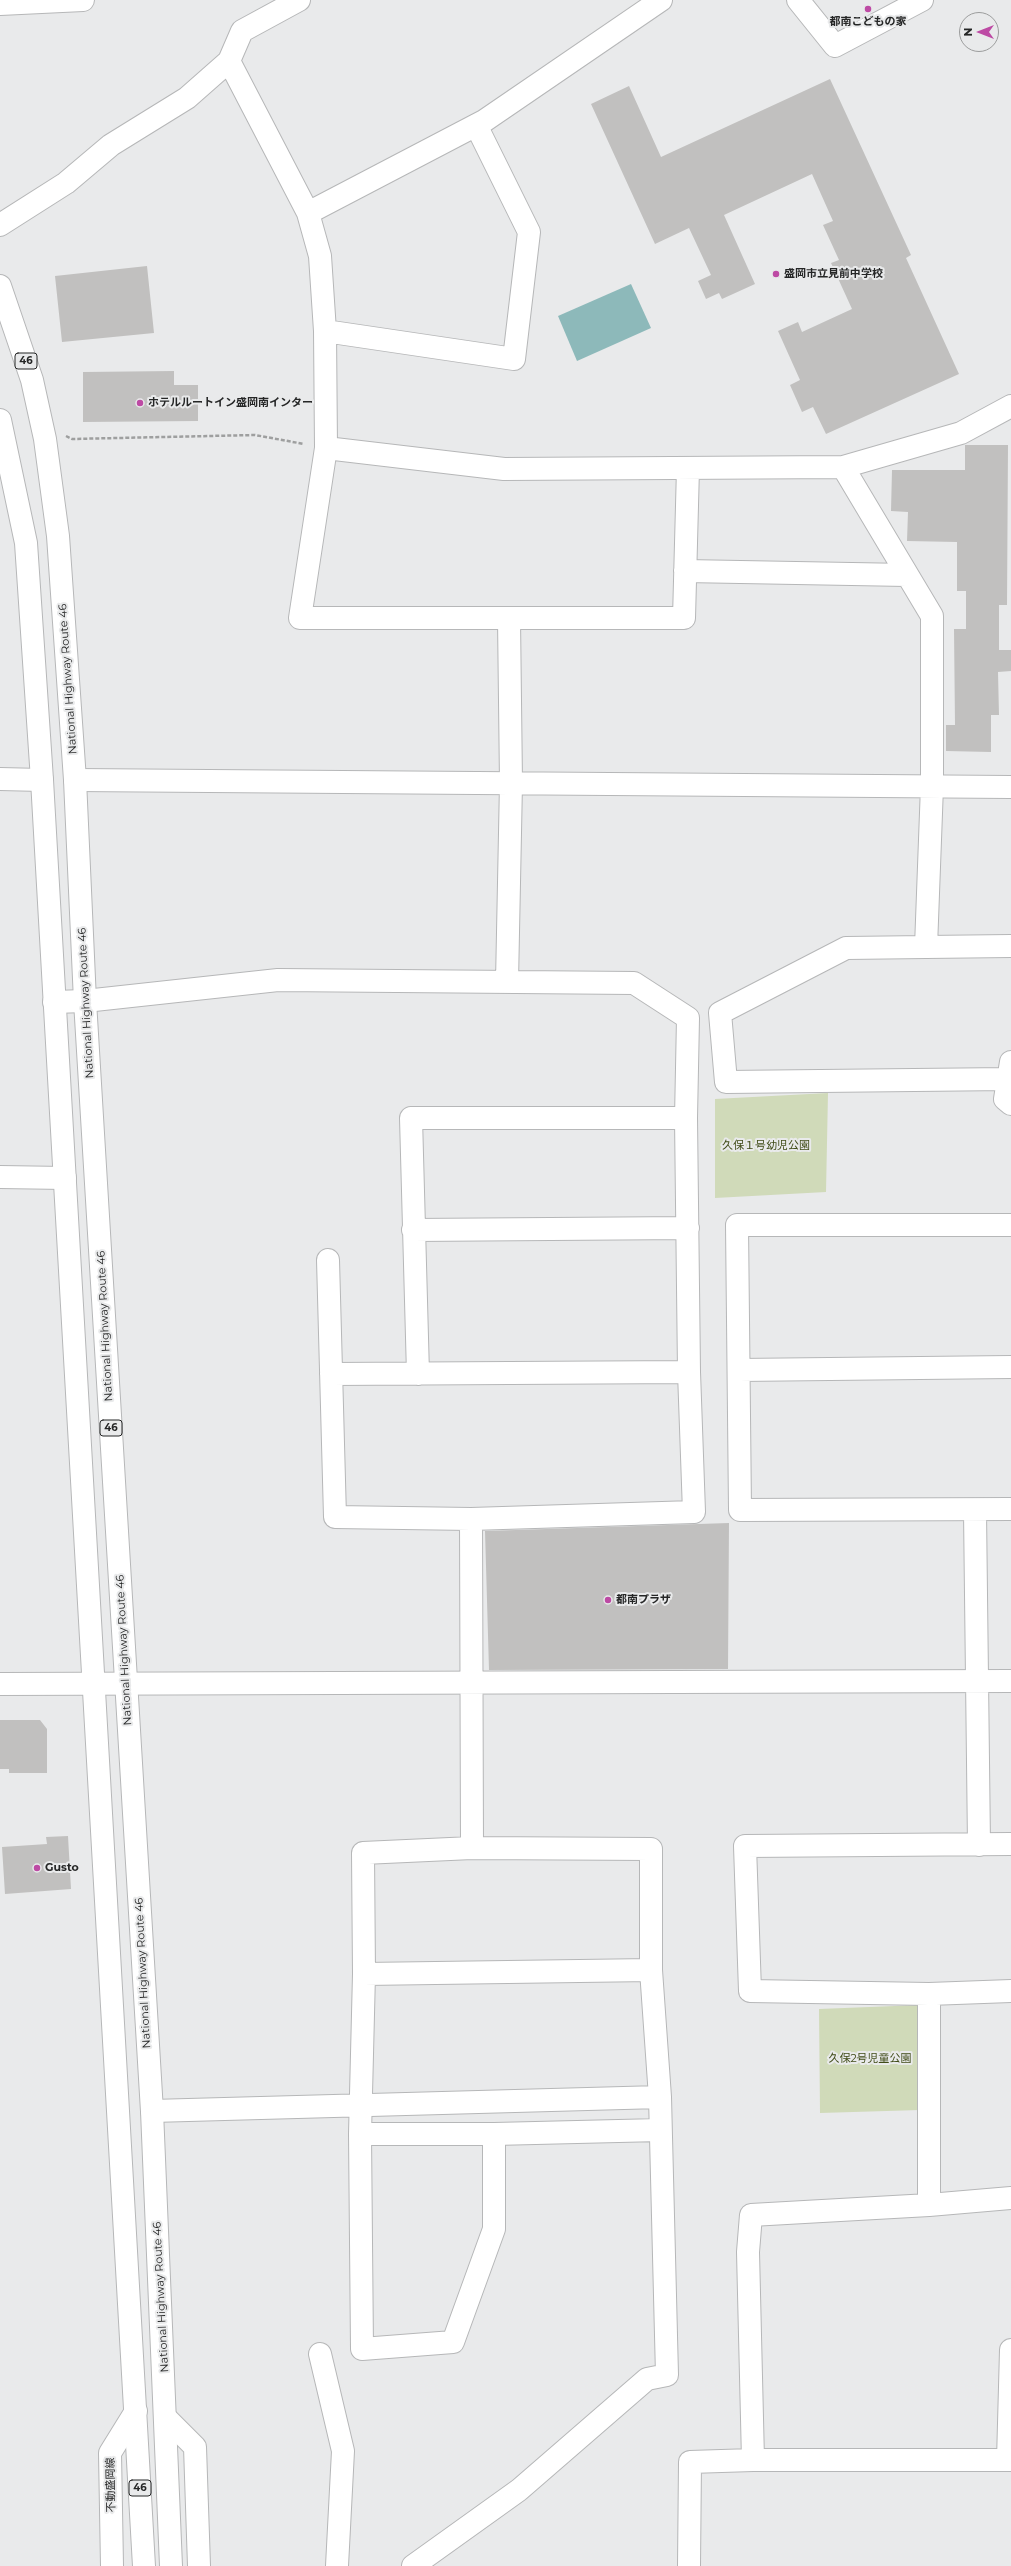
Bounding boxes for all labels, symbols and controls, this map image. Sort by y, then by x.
marker: 都南こどもの家 [863,4,873,14]
north arrow [959,12,999,52]
place label: 都南こどもの家 [830,15,906,29]
text: N [961,28,975,36]
place label: 盛岡市立見前中学校 [784,267,883,281]
marker: 盛岡市立見前中学校 [771,269,781,279]
road number: 46 [15,353,37,369]
place label: ホテルルートイン盛岡南インター [148,396,313,410]
marker: ホテルルートイン盛岡南インター [135,398,145,408]
street label: National Highway Route 46 [56,603,80,755]
street label: National Highway Route 46 [75,927,97,1079]
park label: 久保１号幼児公園 [722,1139,810,1153]
street label: National Highway Route 46 [94,1250,116,1402]
road number: 46 [100,1420,122,1436]
street label: National Highway Route 46 [113,1574,135,1726]
place label: 都南プラザ [616,1593,671,1607]
marker: 都南プラザ [603,1595,613,1605]
place label: Gusto [45,1861,79,1875]
marker: Gusto [32,1863,42,1873]
street label: National Highway Route 46 [132,1897,154,2049]
park label: 久保2号児童公園 [828,2052,912,2066]
street label: National Highway Route 46 [150,2221,172,2373]
street label: 不動盛岡線 [104,2457,118,2513]
road number: 46 [129,2480,151,2496]

